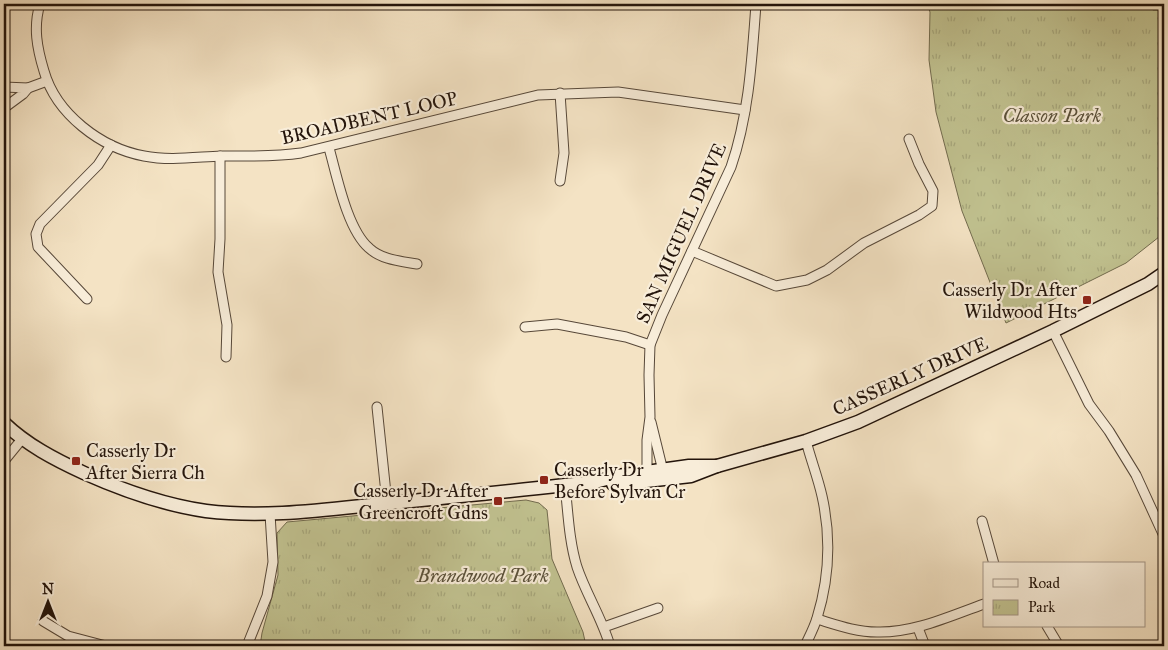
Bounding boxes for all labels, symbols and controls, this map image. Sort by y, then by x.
street label: BROADBENT LOOP [279,86,459,149]
park label: Classon Park [1003,104,1102,127]
street label: SAN MIGUEL DRIVE [631,139,731,327]
place label: Casserly Dr After Wildwood Hts [942,278,1078,323]
marker: Casserly Dr After Wildwood Hts [1081,294,1093,306]
street label: CASSERLY DRIVE [829,331,991,421]
place label: Casserly Dr After Sierra Ch [85,439,205,484]
marker: Casserly Dr After Sierra Ch [70,455,82,467]
place label: Casserly Dr Before Sylvan Cr [554,458,686,503]
marker: Casserly Dr Before Sylvan Cr [538,474,550,486]
place label: Casserly Dr After Greencroft Gdns [353,479,489,524]
marker: Casserly Dr After Greencroft Gdns [492,495,504,507]
legend [983,562,1146,628]
park label: Brandwood Park [416,564,549,587]
text: Road [1028,574,1060,592]
north arrow [22,578,72,628]
text: N [42,581,54,598]
text: Park [1028,598,1055,616]

